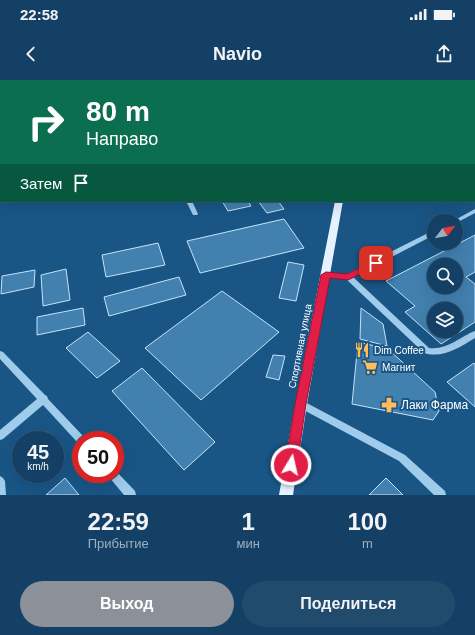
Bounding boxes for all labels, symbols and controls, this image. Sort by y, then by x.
text: 22:58 [20,6,58,23]
icon: back [20,43,42,65]
icon: share [433,43,455,65]
text: Navio [213,44,262,64]
icon: right [20,96,72,148]
text: 80 m [86,96,150,127]
text: Направо [86,129,158,149]
icon: arrive [70,172,92,194]
text: Затем [20,175,62,192]
north arrow [427,214,463,250]
map controls [427,214,463,338]
pin [359,246,393,280]
icon: arrive [365,252,387,274]
button: search [427,258,463,294]
street label: Спортивная улица [286,302,314,389]
button: layers [427,302,463,338]
restaurant icon: Dim Coffee [353,341,371,359]
place label: Dim Coffee [374,345,424,356]
supermarket icon: Магнит [361,358,379,376]
place label: Магнит [382,362,416,373]
pharmacy icon: Лаки Фарма [380,396,398,414]
place label: Лаки Фарма [401,398,469,412]
speed limit sign: 50 [72,431,124,483]
text: 45 [27,441,49,463]
position arrow [270,444,312,486]
text: km/h [27,461,49,472]
text: 22:59 [88,508,149,535]
text: 1 [241,508,255,535]
text: 100 [347,508,387,535]
text: Прибытие [88,536,149,551]
text: мин [236,536,260,551]
text: m [362,536,373,551]
button: Выход [20,581,234,627]
button: Поделиться [242,581,455,627]

